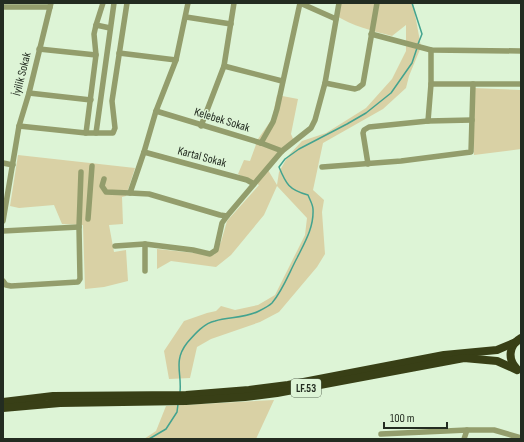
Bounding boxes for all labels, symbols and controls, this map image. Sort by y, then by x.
street label: İyilik Sokak [9,50,35,97]
street label: Kelebek Sokak [192,104,252,136]
street label: Kartal Sokak [176,143,228,171]
road number: LF.53 [291,379,321,397]
scale bar [384,404,447,430]
text: 100 m [390,411,415,426]

